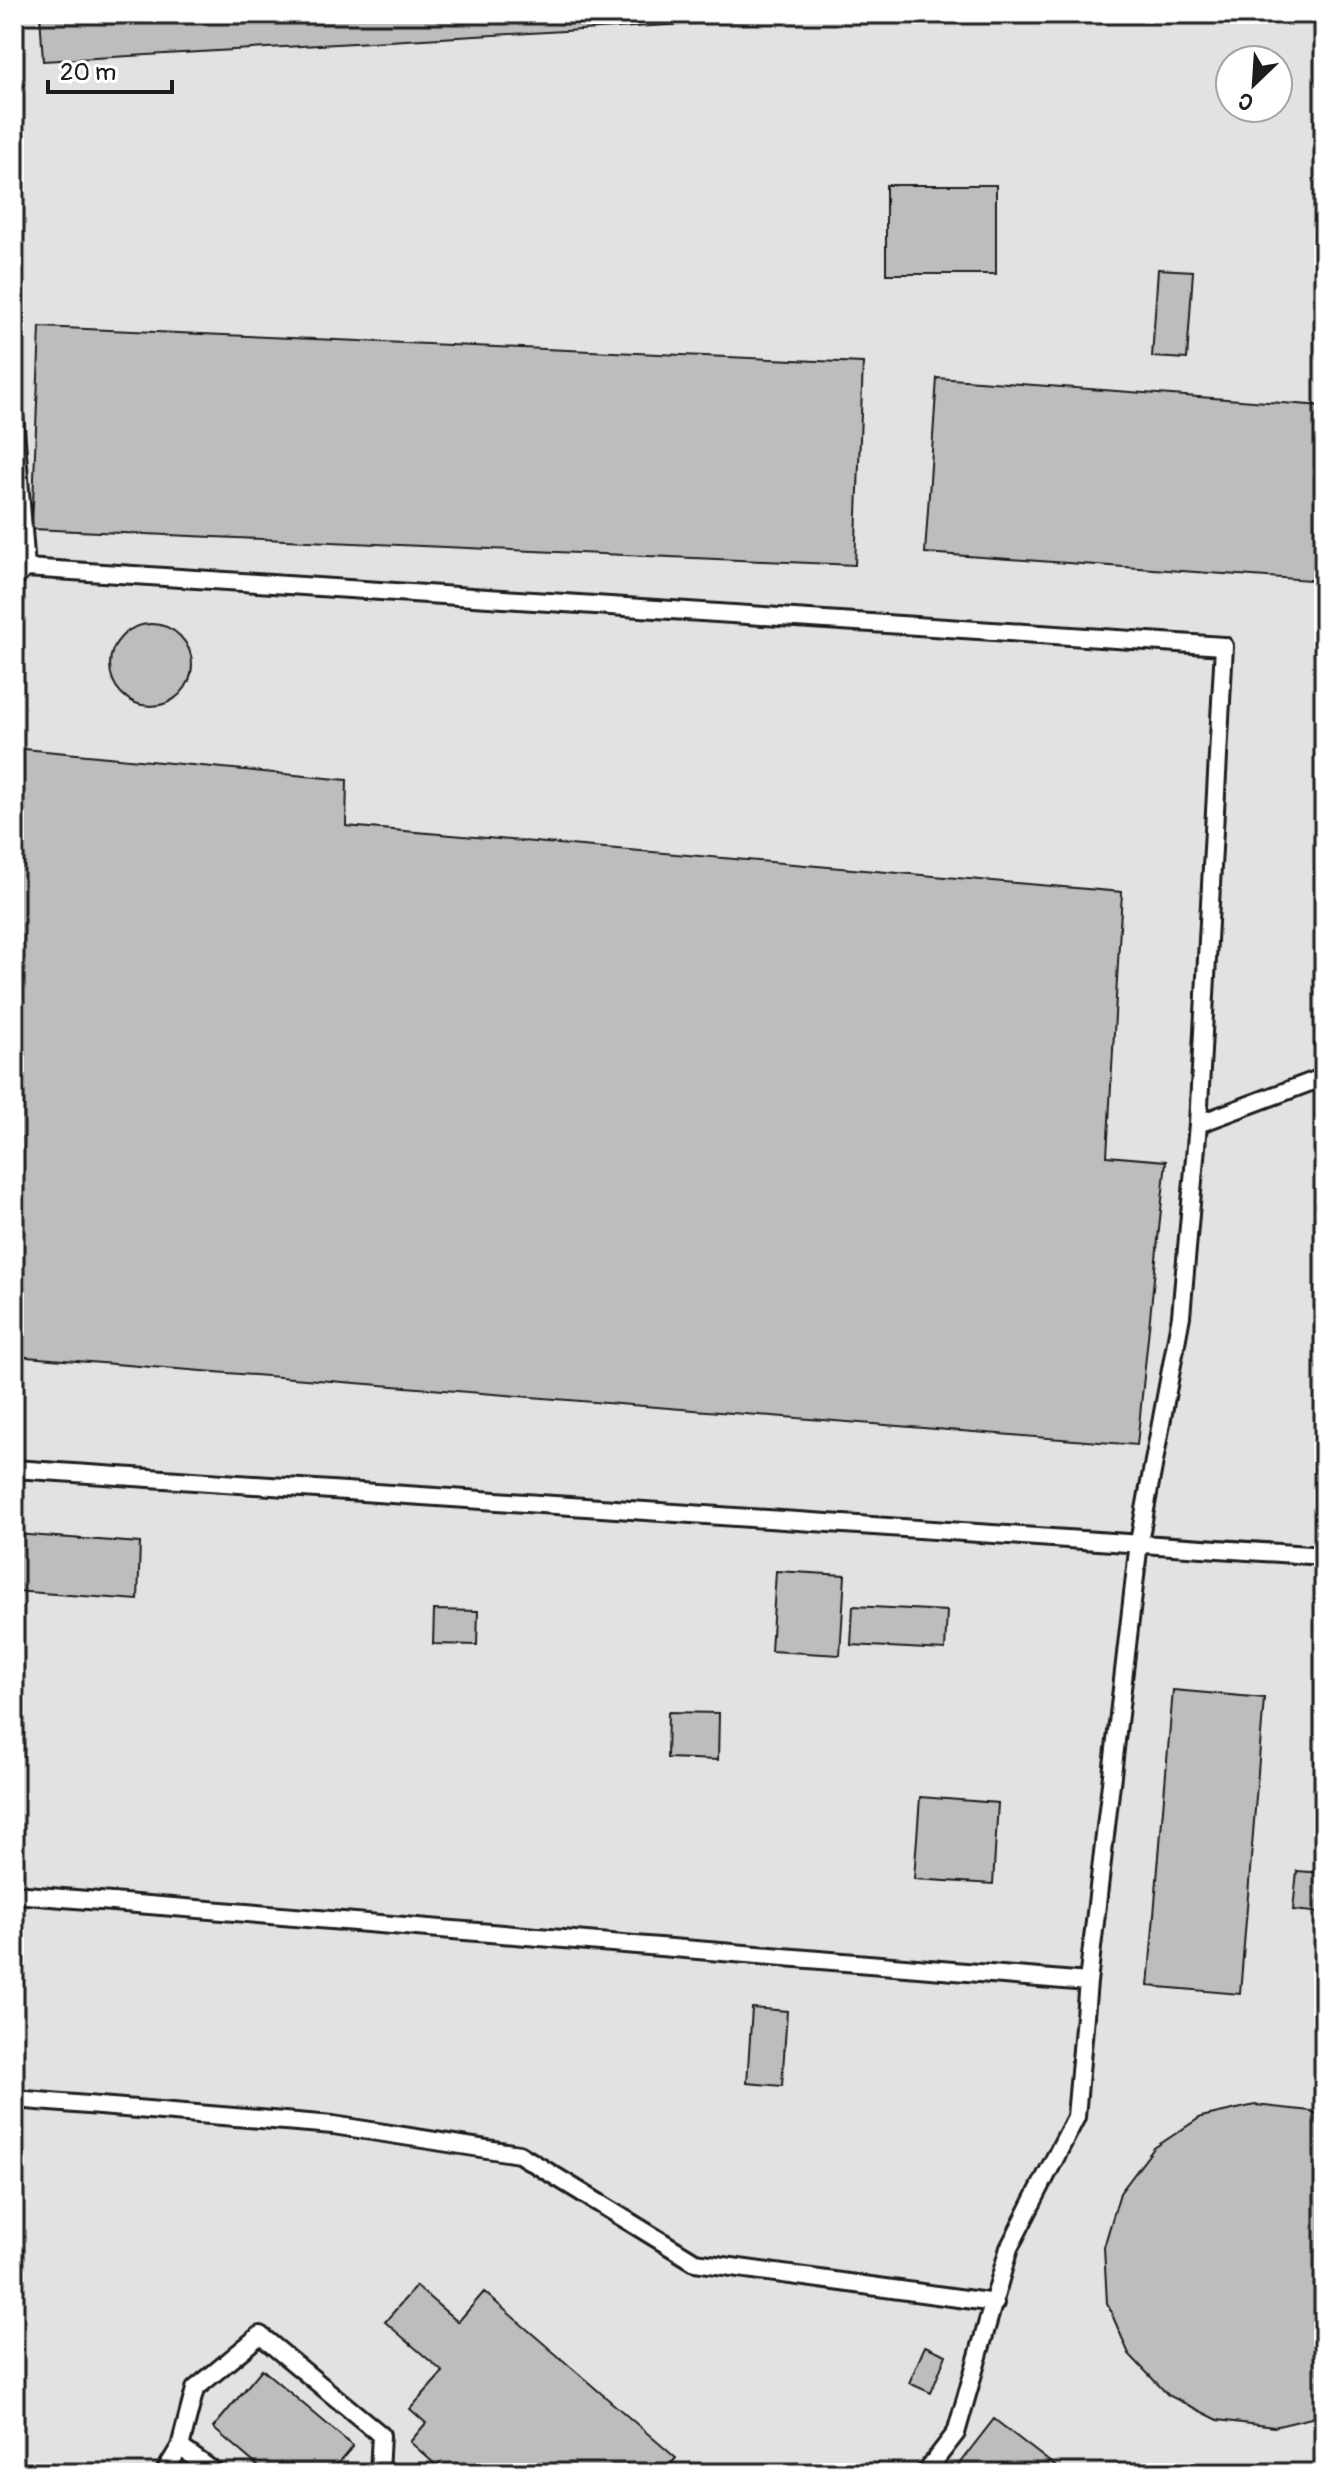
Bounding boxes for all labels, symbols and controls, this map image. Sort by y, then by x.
scale bar [48,44,172,94]
north arrow [1214,44,1294,124]
text: 20 m [60,58,116,87]
text: С [1234,85,1258,117]

